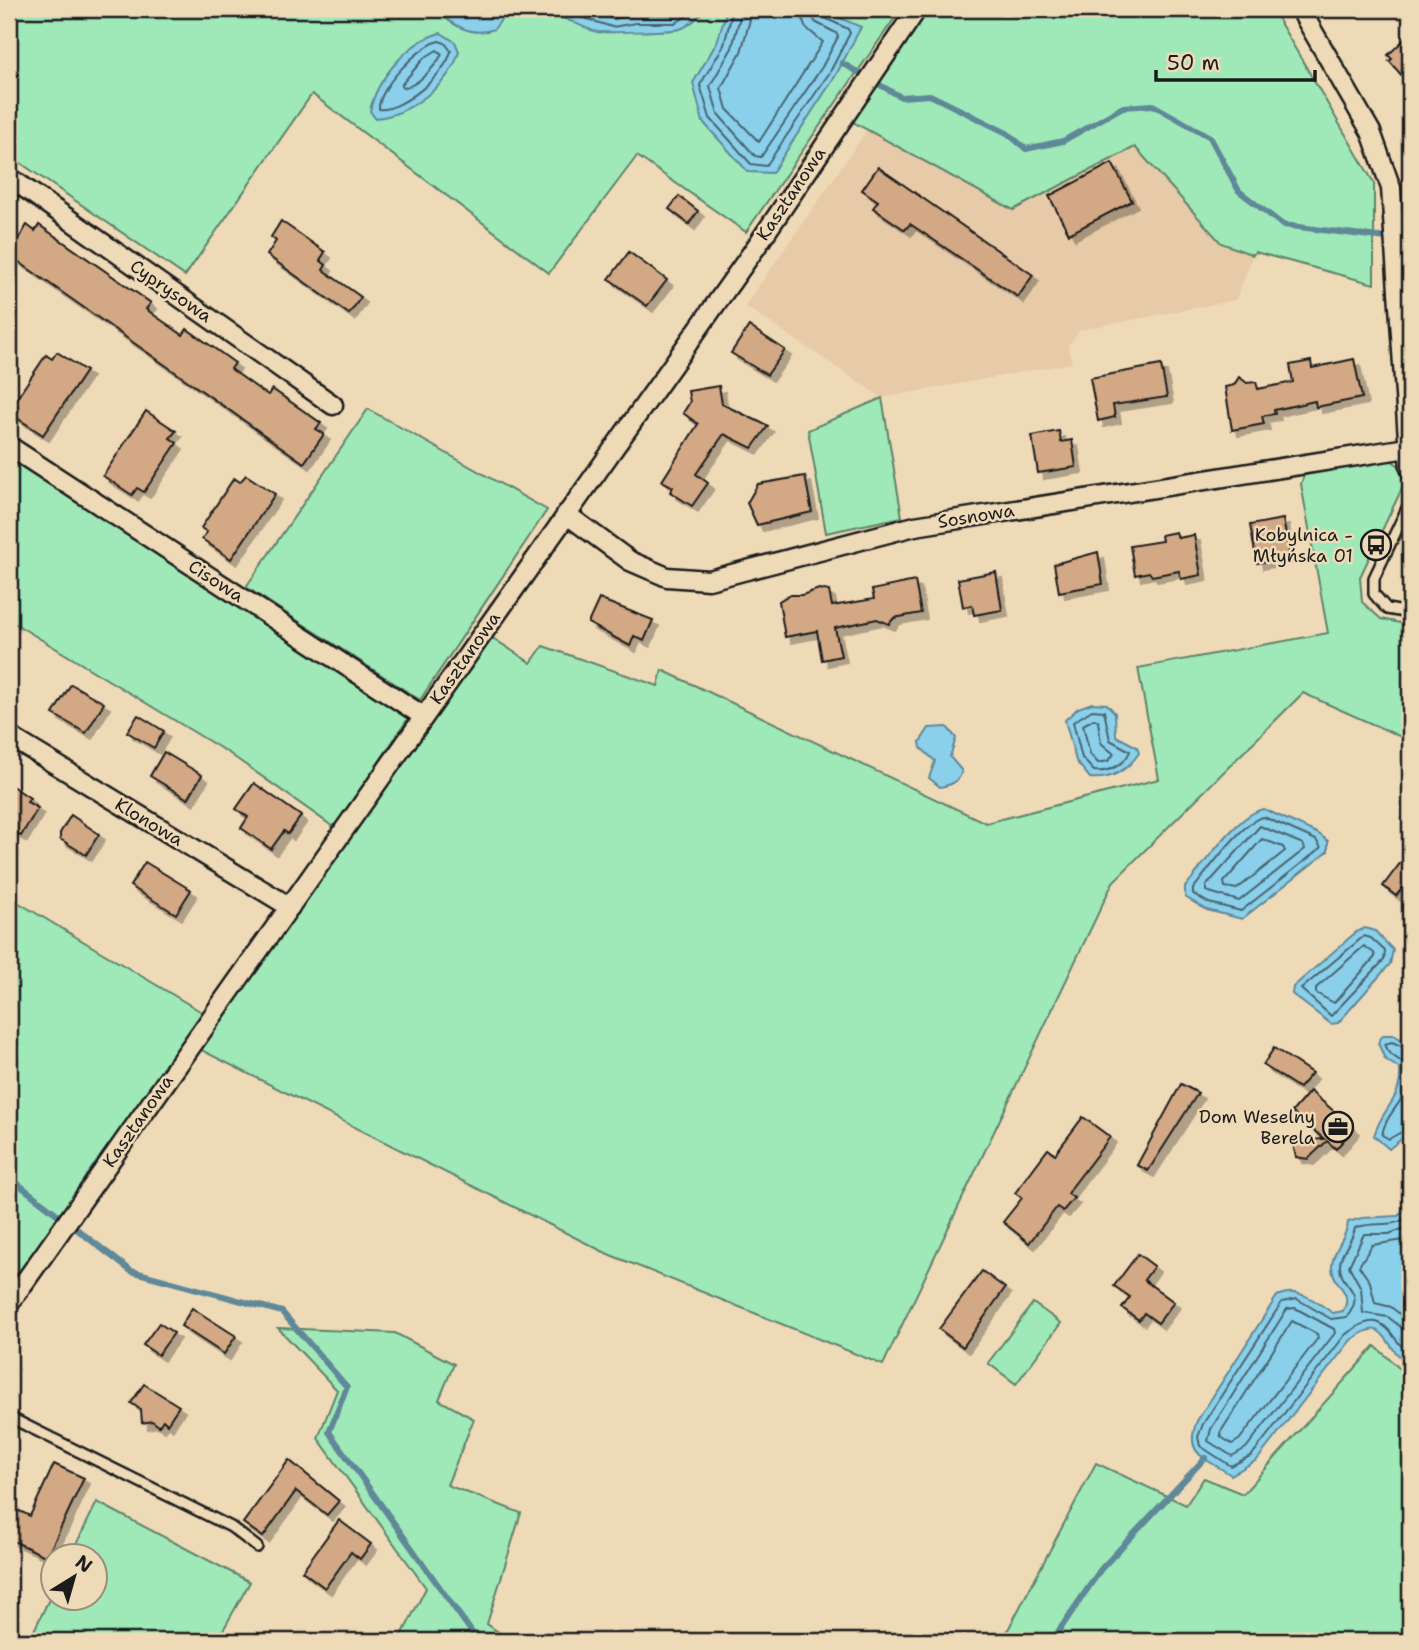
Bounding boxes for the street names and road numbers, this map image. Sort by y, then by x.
street label: Kasztanowa [751,143,831,245]
street label: Cyprysowa [125,254,217,328]
street label: Sosnowa [936,498,1016,534]
street label: Cisowa [184,554,248,608]
street label: Kasztanowa [424,607,506,709]
street label: Klonowa [110,792,188,852]
street label: Kasztanowa [97,1070,179,1172]

